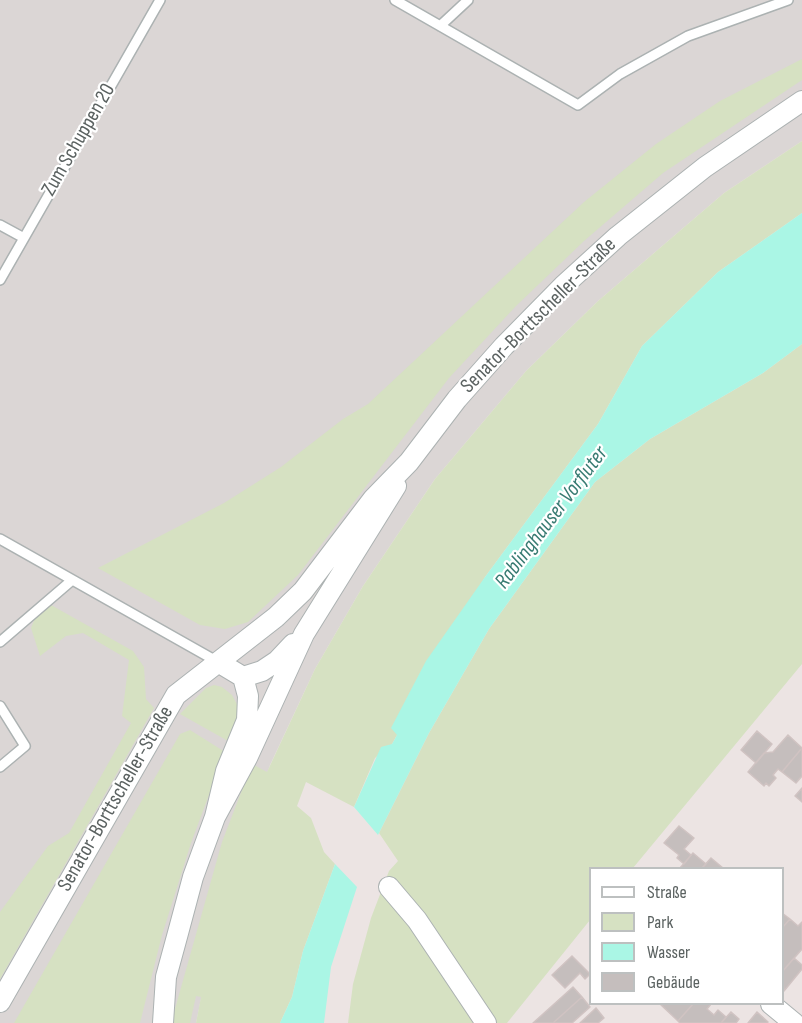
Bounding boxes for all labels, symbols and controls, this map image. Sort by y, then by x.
street label: Zum Schuppen 20 [37,79,121,201]
street label: Senator-Borttscheller-Straße [456,233,622,399]
water label: Rablinghauser Vorfluter [490,442,614,594]
street label: Senator-Borttscheller-Straße [53,702,179,896]
legend [589,867,784,1005]
text: Straße [647,882,687,903]
text: Park [647,912,673,933]
text: Wasser [647,942,690,963]
text: Gebäude [647,972,700,993]

